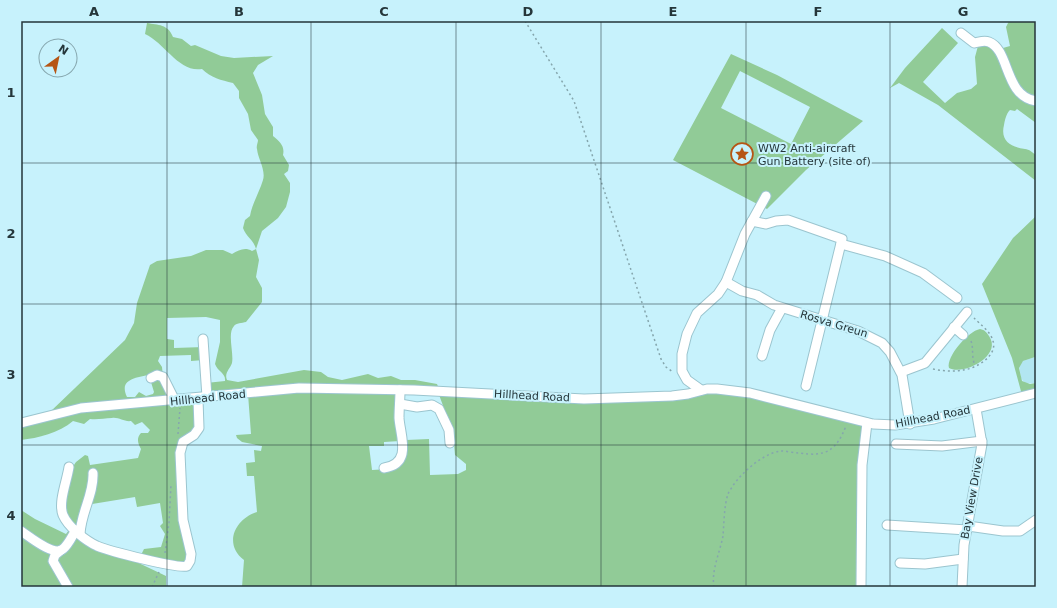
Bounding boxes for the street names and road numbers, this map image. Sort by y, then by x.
street label: Rosva Greun [799,308,869,340]
street label: Hillhead Road [170,388,246,408]
street label: Hillhead Road [494,388,570,404]
street label: Hillhead Road [894,403,972,431]
street label: Bay View Drive [958,456,986,540]

